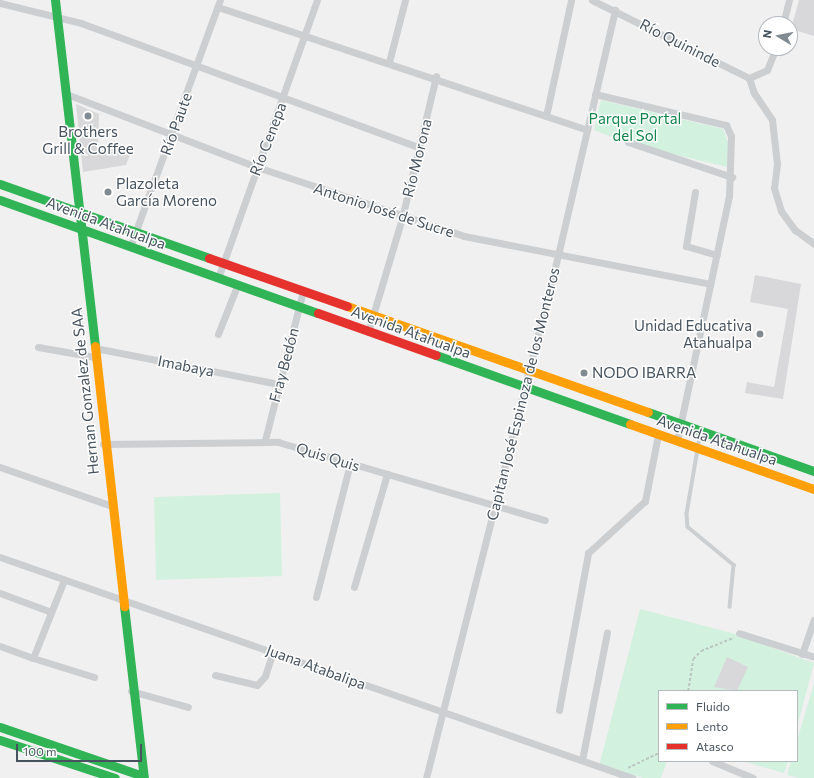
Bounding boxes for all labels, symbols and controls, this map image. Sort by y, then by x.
street label: Río Quininde [637,15,723,71]
north arrow [758,16,798,56]
text: N [760,29,774,39]
street label: Río Paute [156,90,196,158]
street label: Río Cenepa [246,100,290,178]
park label: Parque Portal del Sol [589,109,681,144]
marker: Brothers Grill & Coffee [83,111,93,121]
street label: Río Morona [399,117,435,199]
place label: Brothers Grill & Coffee [42,122,134,157]
place label: Plazoleta García Moreno [116,174,217,209]
street label: Antonio José de Sucre [311,179,457,241]
marker: Plazoleta García Moreno [103,187,113,197]
street label: Avenida Atahualpa [44,193,168,253]
street label: Capitan José Espinoza de los Monteros [483,266,563,522]
street label: Avenida Atahualpa [349,302,473,362]
street label: Hernan Gonzalez de SAA [67,307,103,475]
place label: Unidad Educativa Atahualpa [634,316,752,351]
street label: Fray Bedón [265,326,303,404]
marker: Unidad Educativa Atahualpa [755,329,765,339]
street label: Imabaya [156,352,216,380]
place label: NODO IBARRA [592,364,696,382]
marker: NODO IBARRA [579,368,589,378]
street label: Avenida Atahualpa [654,411,780,469]
street label: Quis Quis [294,439,362,475]
street label: Juana Atabalipa [264,641,368,693]
legend [658,690,798,762]
text: Fluido [696,699,730,713]
text: Lento [696,719,728,733]
scale bar [18,736,144,762]
text: Atasco [696,739,734,753]
text: 100 m [23,744,57,758]

